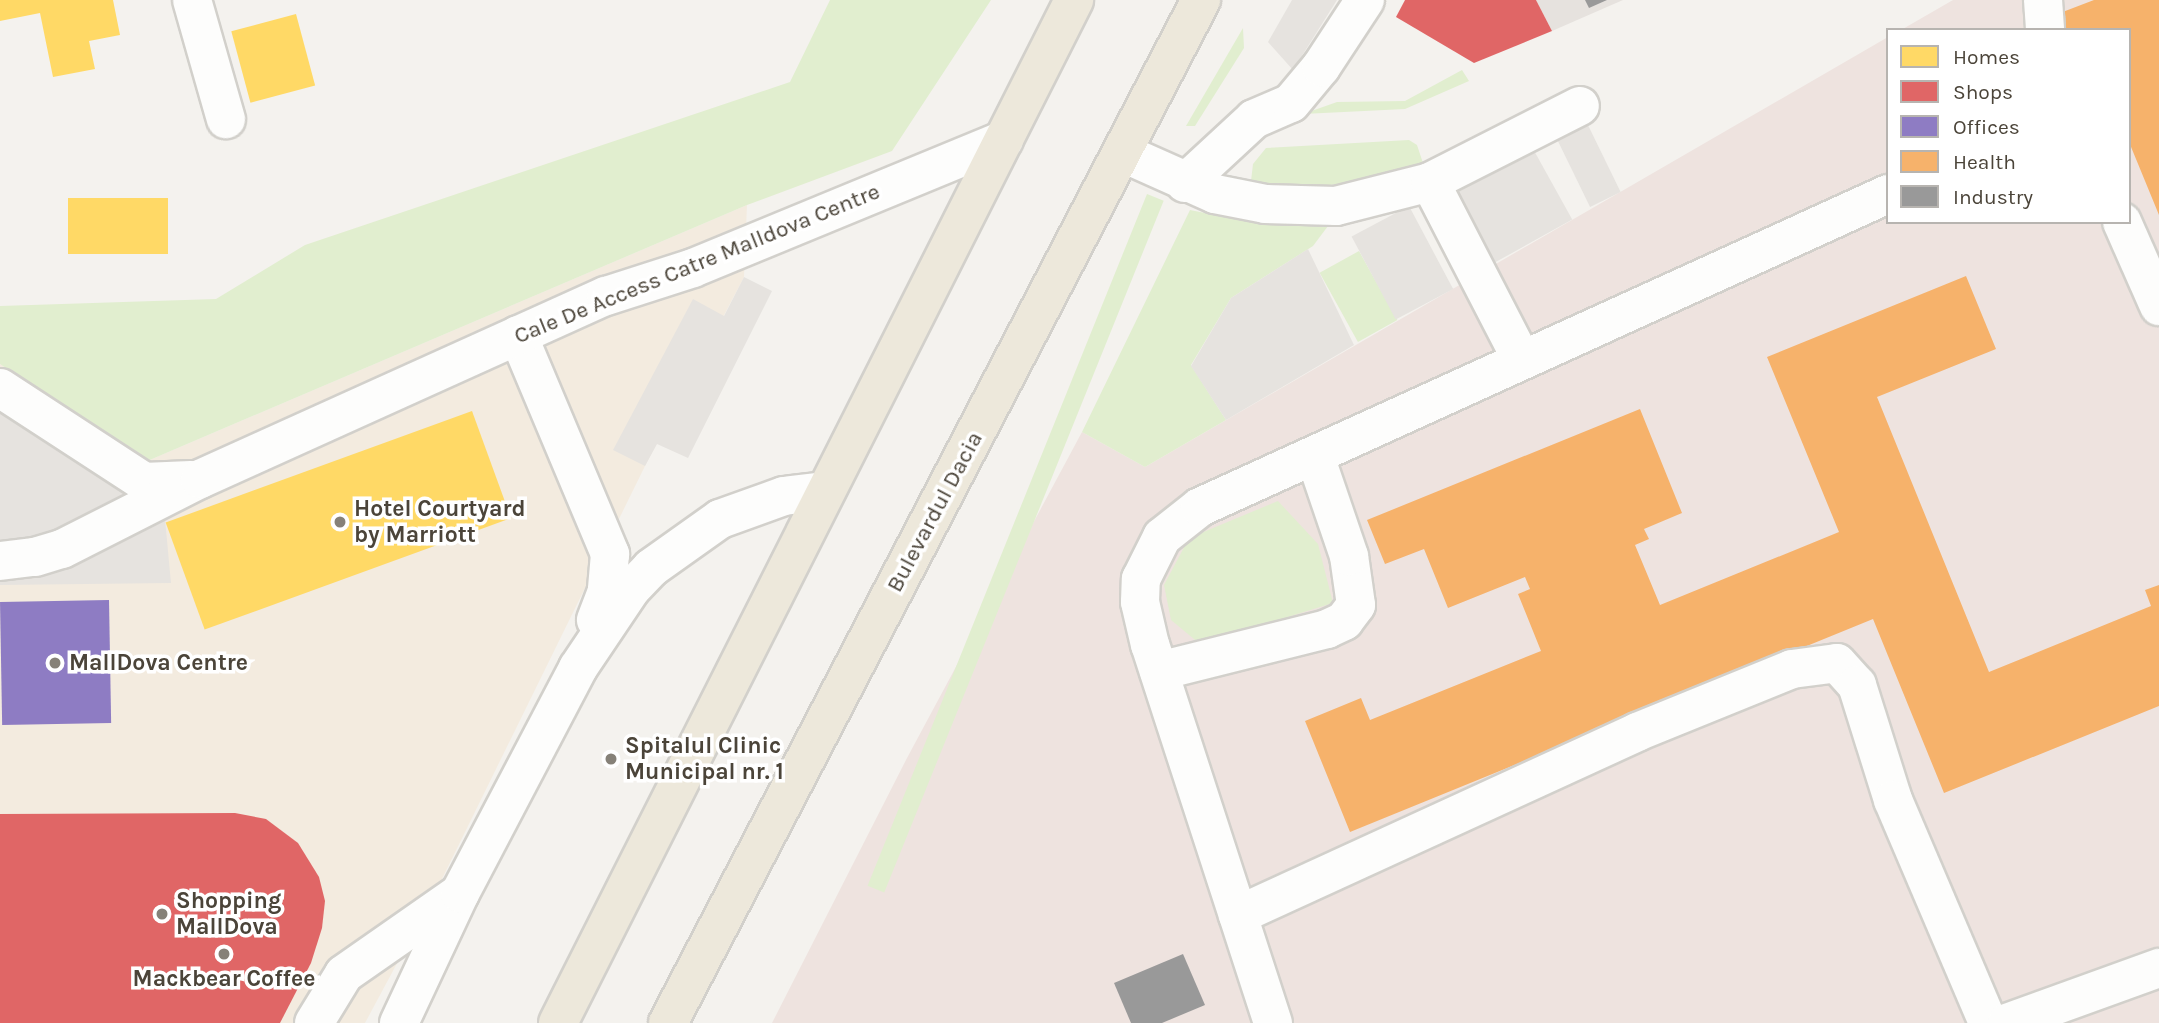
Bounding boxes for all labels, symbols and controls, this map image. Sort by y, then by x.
legend [1886,28,2131,224]
text: Homes [1953,45,2020,69]
text: Shops [1953,80,2013,104]
text: Offices [1953,115,2020,139]
text: Health [1953,150,2016,174]
street label: Cale De Access Catre Malldova Centre [510,178,884,350]
text: Industry [1953,185,2033,209]
street label: Bulevardul Dacia [881,427,989,597]
place label: Hotel Courtyard by Marriott [354,495,526,549]
marker: Hotel Courtyard by Marriott [332,514,348,530]
place label: MallDova Centre [69,649,248,677]
marker: MallDova Centre [47,655,63,671]
place label: Spitalul Clinic Municipal nr. 1 [625,732,784,786]
marker: Spitalul Clinic Municipal nr. 1 [603,751,619,767]
place label: Shopping MallDova [176,887,281,941]
marker: Shopping MallDova [154,906,170,922]
marker: Mackbear Coffee [216,946,232,962]
place label: Mackbear Coffee [133,965,315,993]

